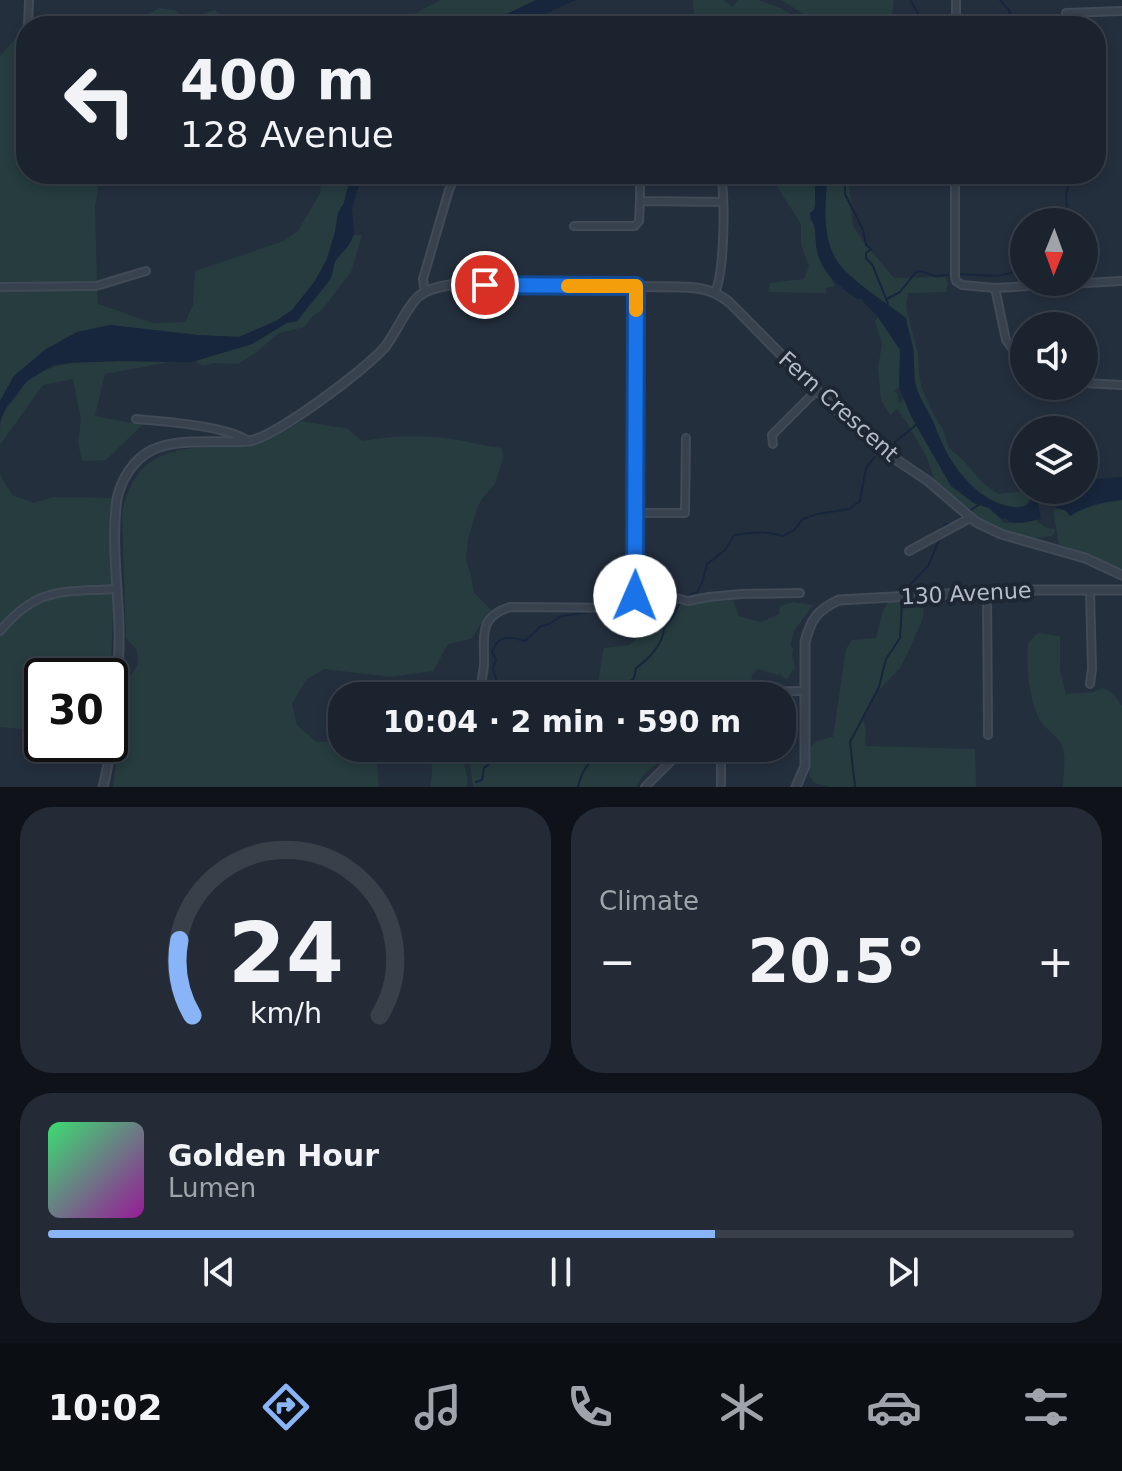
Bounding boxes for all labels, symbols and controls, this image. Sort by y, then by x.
text: 400 m [180,47,375,112]
icon: left [48,48,152,152]
text: 128 Avenue [180,114,394,155]
north arrow [1010,208,1098,296]
map controls [1010,208,1098,504]
pin [451,251,519,319]
icon: arrive [463,263,507,307]
button: sound [1010,312,1098,400]
street label: Fern Crescent [774,346,904,467]
button: layers [1010,416,1098,504]
position arrow [593,554,677,638]
street label: 130 Avenue [900,578,1032,609]
speed limit sign: 30 [24,658,128,762]
text: 10:04 · 2 min · 590 m [383,704,741,739]
text: Climate [599,886,699,916]
text: 24 [228,905,343,1002]
text: 20.5° [747,926,926,996]
text: − [599,936,636,987]
text: + [1037,936,1074,987]
text: km/h [249,996,322,1030]
text: Golden Hour [168,1138,379,1173]
text: Lumen [168,1173,256,1203]
icon: previous [197,1250,241,1294]
icon: pause [539,1250,583,1294]
icon: next [881,1250,925,1294]
icon: directions [258,1379,314,1435]
icon: music [410,1379,466,1435]
icon: phone [562,1379,618,1435]
icon: climate [714,1379,770,1435]
icon: car [866,1379,922,1435]
icon: filters [1018,1379,1074,1435]
text: 10:02 [48,1387,163,1428]

